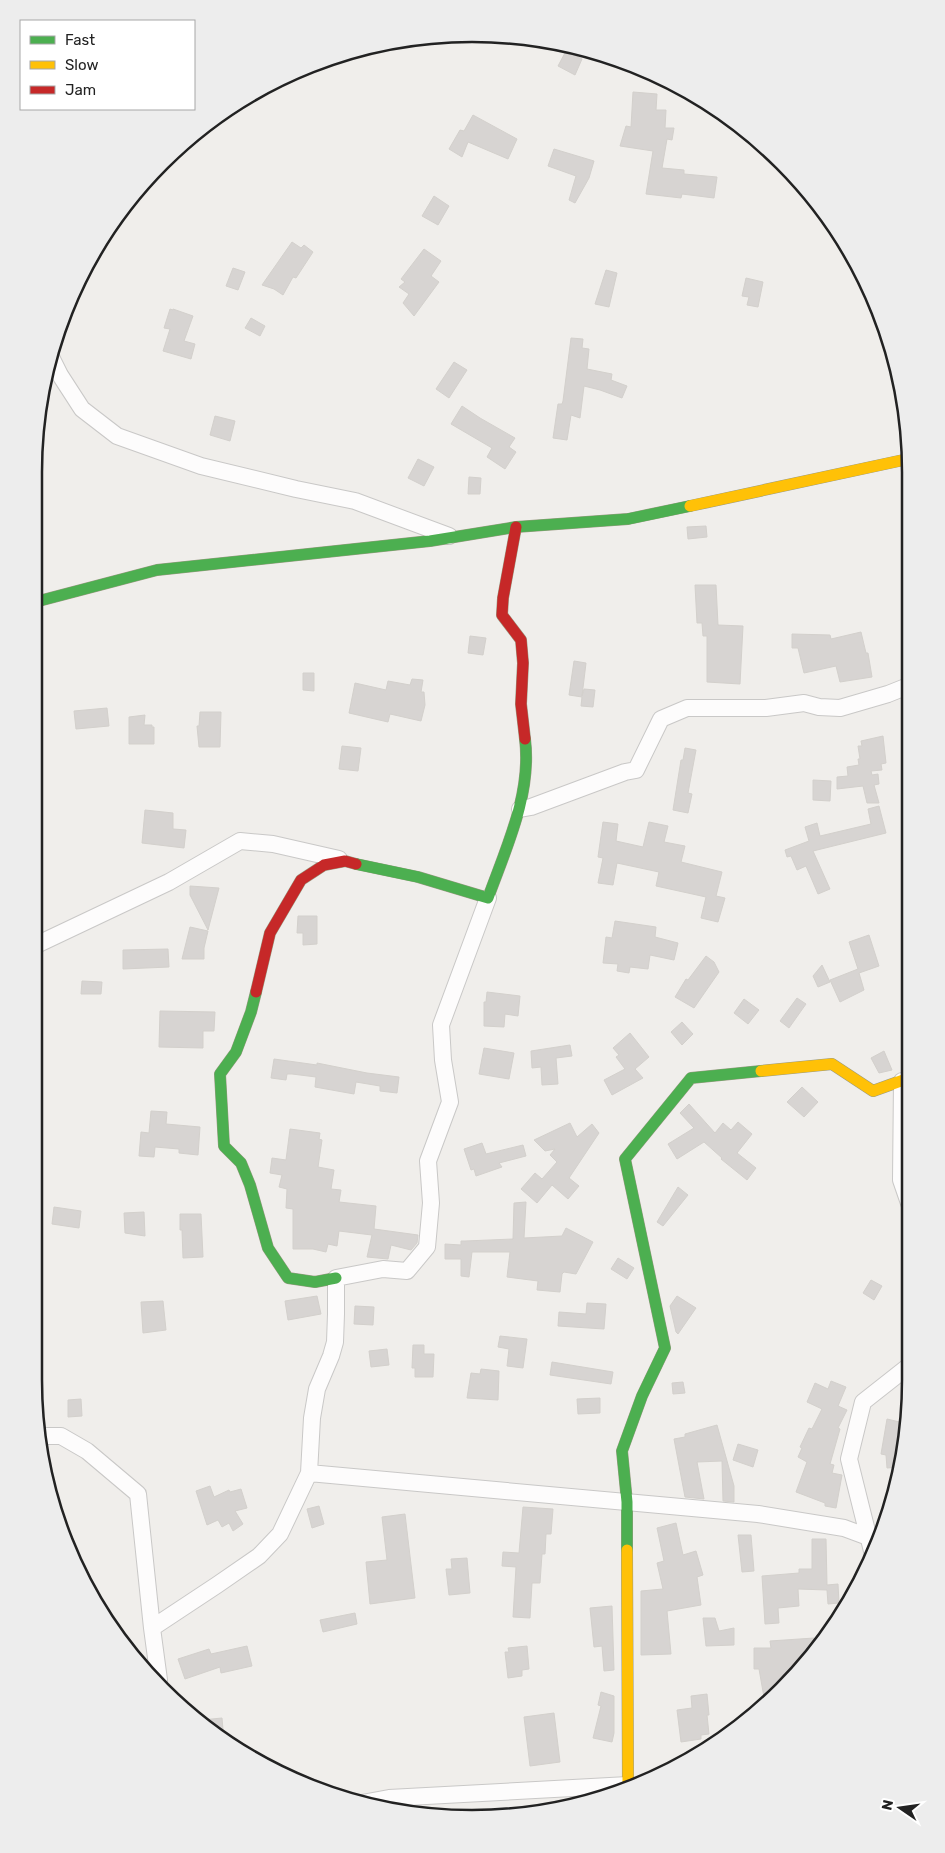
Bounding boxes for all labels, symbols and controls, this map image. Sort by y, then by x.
legend [20,20,195,110]
text: Fast [65,31,95,49]
text: Slow [65,56,98,74]
text: Jam [65,81,96,99]
north arrow [875,1783,925,1833]
text: N [878,1798,897,1812]

